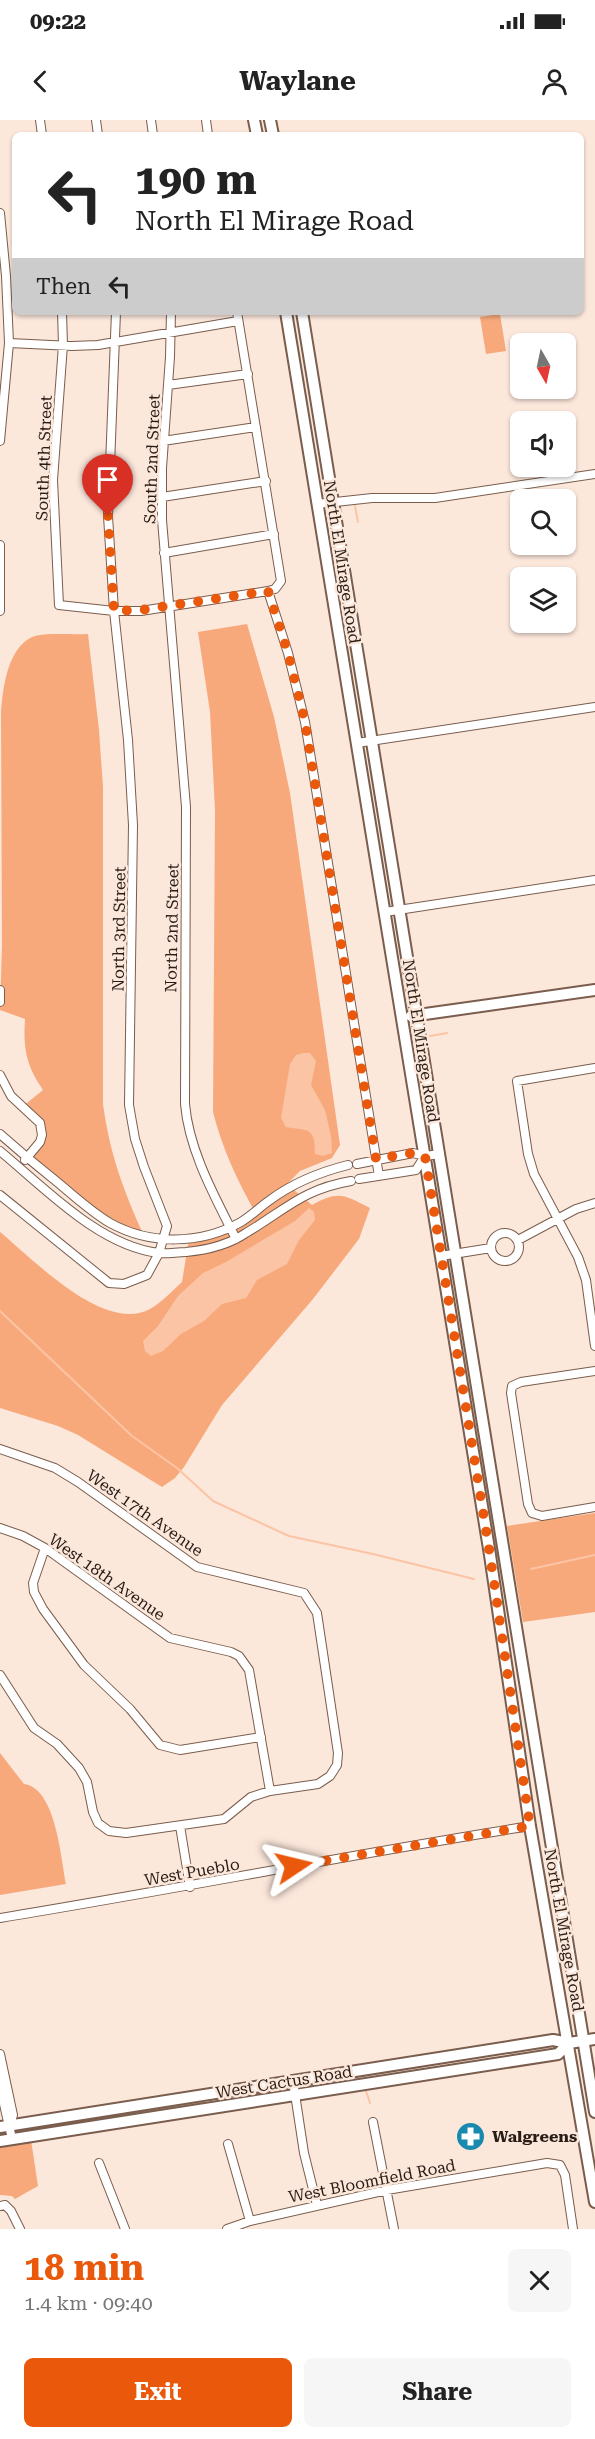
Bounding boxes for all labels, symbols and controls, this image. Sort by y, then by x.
text: 09:22 [30,9,86,34]
icon: back [24,65,57,98]
text: Waylane [239,65,356,97]
icon: person [538,65,571,98]
text: 190 m [135,155,257,204]
icon: left [36,156,114,234]
text: North El Mirage Road [135,205,414,237]
icon: left [103,270,136,303]
text: Then [36,274,91,299]
north arrow [510,333,576,399]
map controls [510,333,576,633]
street label: South 2nd Street [140,394,164,524]
street label: South 4th Street [32,395,56,521]
button: sound [510,411,576,477]
pin [82,454,133,516]
icon: arrive [91,463,124,496]
street label: North El Mirage Road [320,479,364,645]
button: search [510,489,576,555]
button: layers [510,567,576,633]
street label: North 2nd Street [161,863,183,993]
street label: North 3rd Street [108,866,130,992]
street label: North El Mirage Road [399,958,443,1124]
street label: West 17th Avenue [83,1466,207,1560]
street label: West 18th Avenue [45,1530,169,1624]
position arrow [262,1834,326,1898]
street label: North El Mirage Road [540,1847,588,2013]
street label: West Pueblo [143,1854,241,1890]
street label: West Cactus Road [214,2062,354,2102]
pharmacy icon: Walgreens [455,2120,487,2152]
place label: Walgreens [492,2127,577,2146]
street label: West Bloomfield Road [287,2155,457,2207]
text: 18 min [24,2247,144,2289]
button: close [508,2249,571,2312]
text: 1.4 km · 09:40 [24,2291,153,2315]
button: Exit [24,2358,292,2427]
button: Share [304,2358,571,2427]

